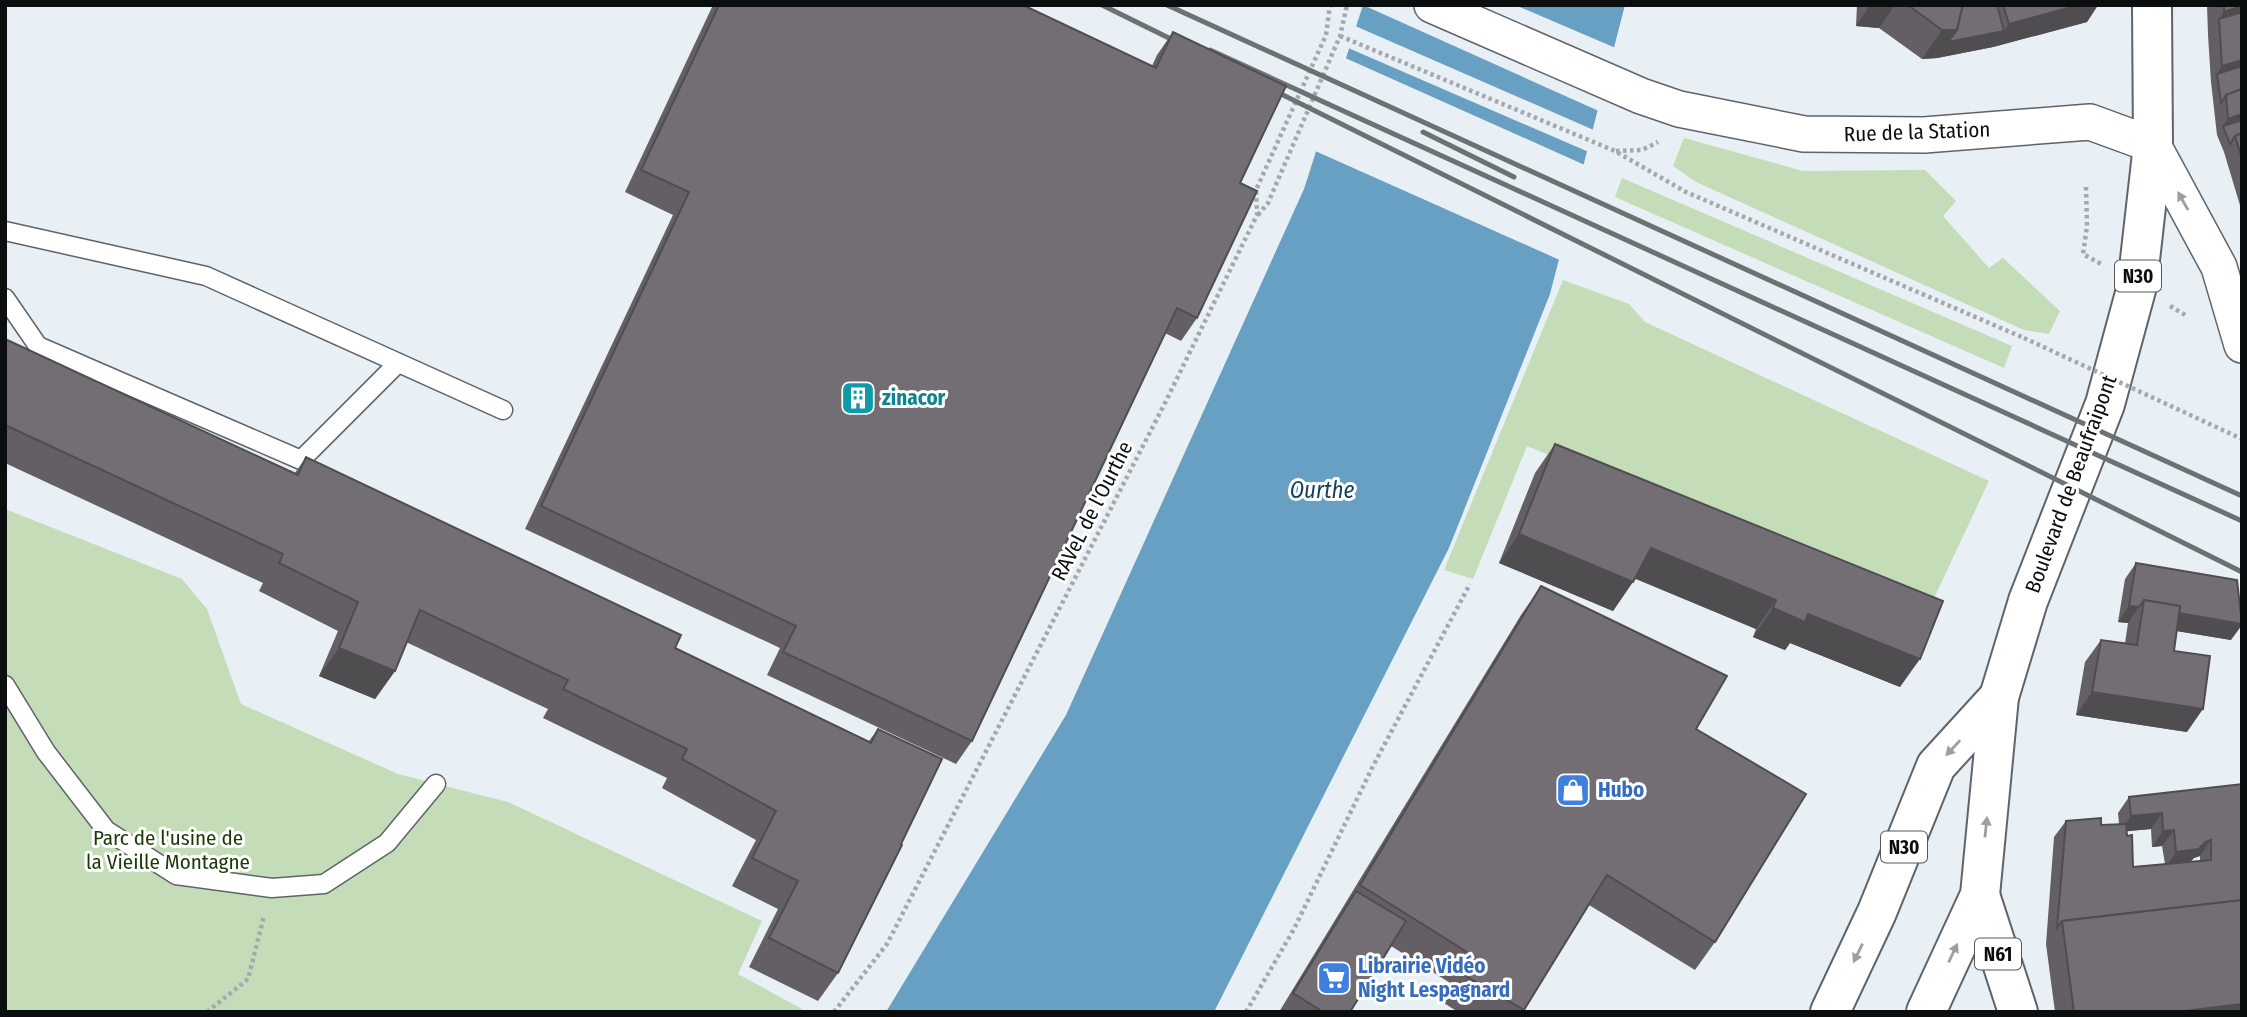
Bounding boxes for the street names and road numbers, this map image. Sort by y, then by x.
street label: Rue de la Station [1843,116,1991,148]
road number: N30 [2115,260,2161,292]
street label: Boulevard de Beaufraipont [2019,371,2123,596]
street label: RAVeL de l'Ourthe [1046,437,1138,585]
road number: N30 [1881,832,1927,862]
road number: N61 [1975,938,2021,970]

